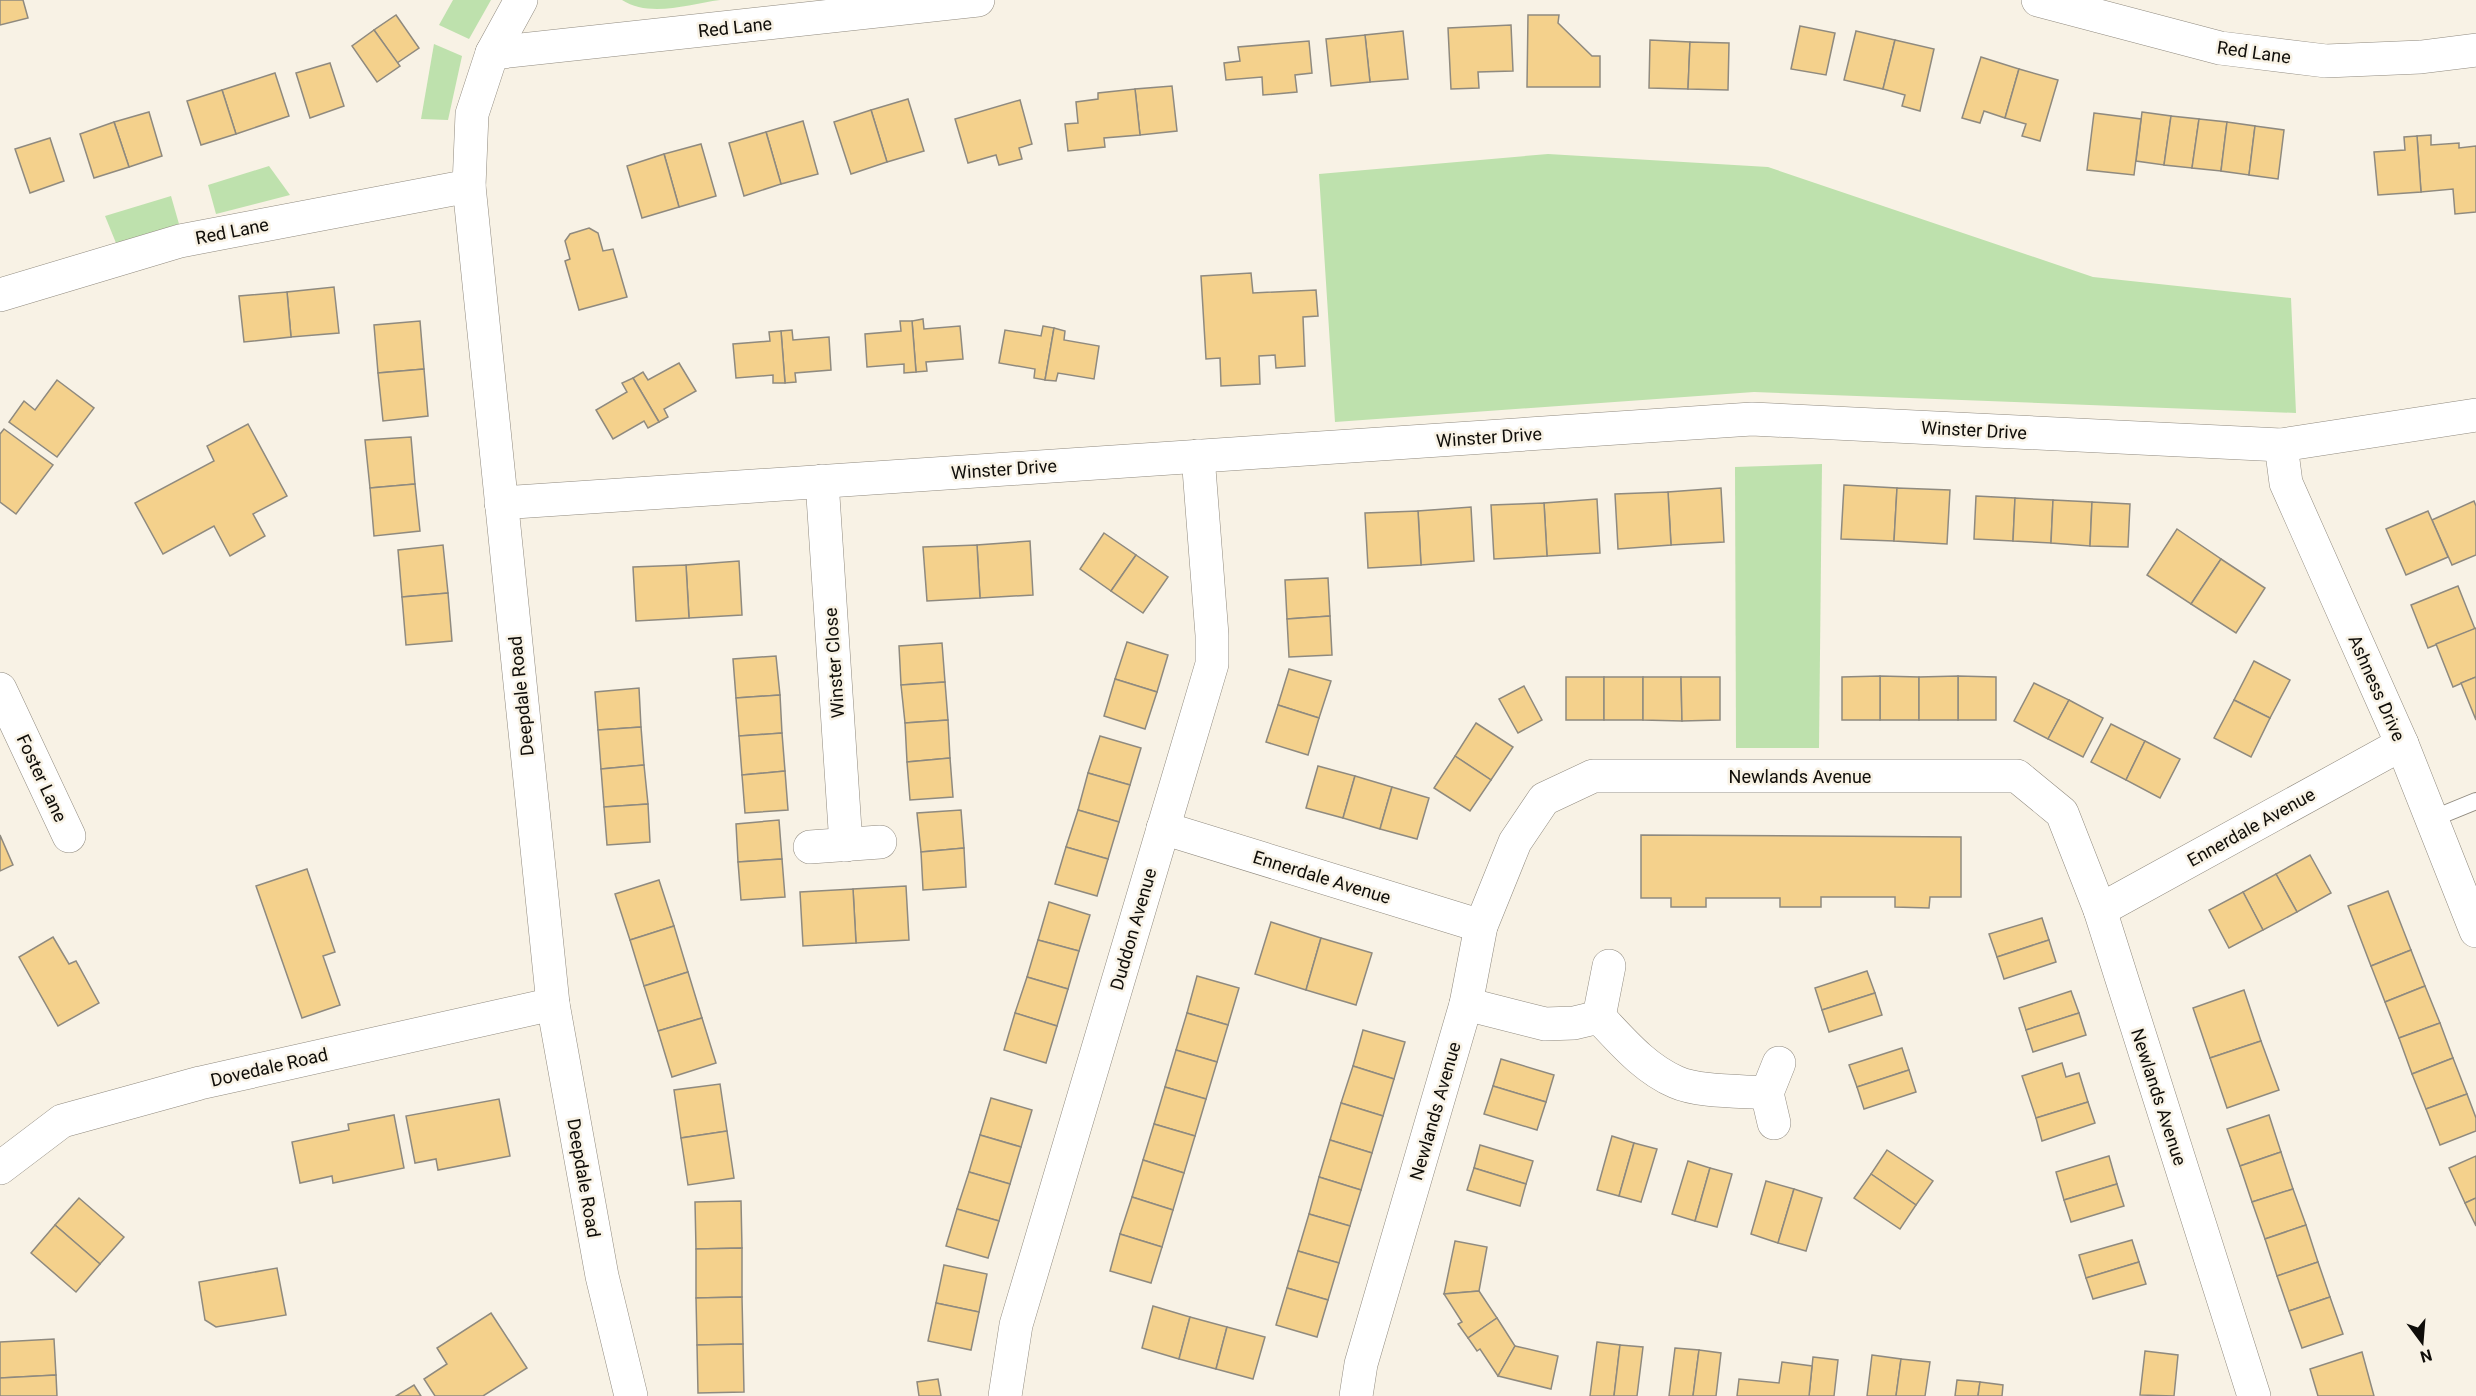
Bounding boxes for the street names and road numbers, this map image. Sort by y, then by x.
street label: Red Lane [697,13,773,41]
street label: Red Lane [2216,36,2292,68]
street label: Red Lane [194,214,270,248]
street label: Winster Drive [1921,417,2027,443]
street label: Winster Drive [1435,423,1543,451]
street label: Winster Drive [950,455,1058,483]
street label: Winster Close [820,607,848,719]
street label: Ashness Drive [2344,632,2410,744]
street label: Deepdale Road [504,635,538,757]
street label: Foster Lane [13,731,71,825]
street label: Newlands Avenue [1729,766,1871,787]
street label: Ennerdale Avenue [2183,783,2319,871]
street label: Ennerdale Avenue [1251,846,1393,908]
street label: Duddon Avenue [1106,866,1160,992]
street label: Newlands Avenue [2127,1026,2191,1168]
street label: Newlands Avenue [1405,1039,1465,1183]
street label: Dovedale Road [208,1043,330,1091]
street label: Deepdale Road [563,1117,605,1239]

